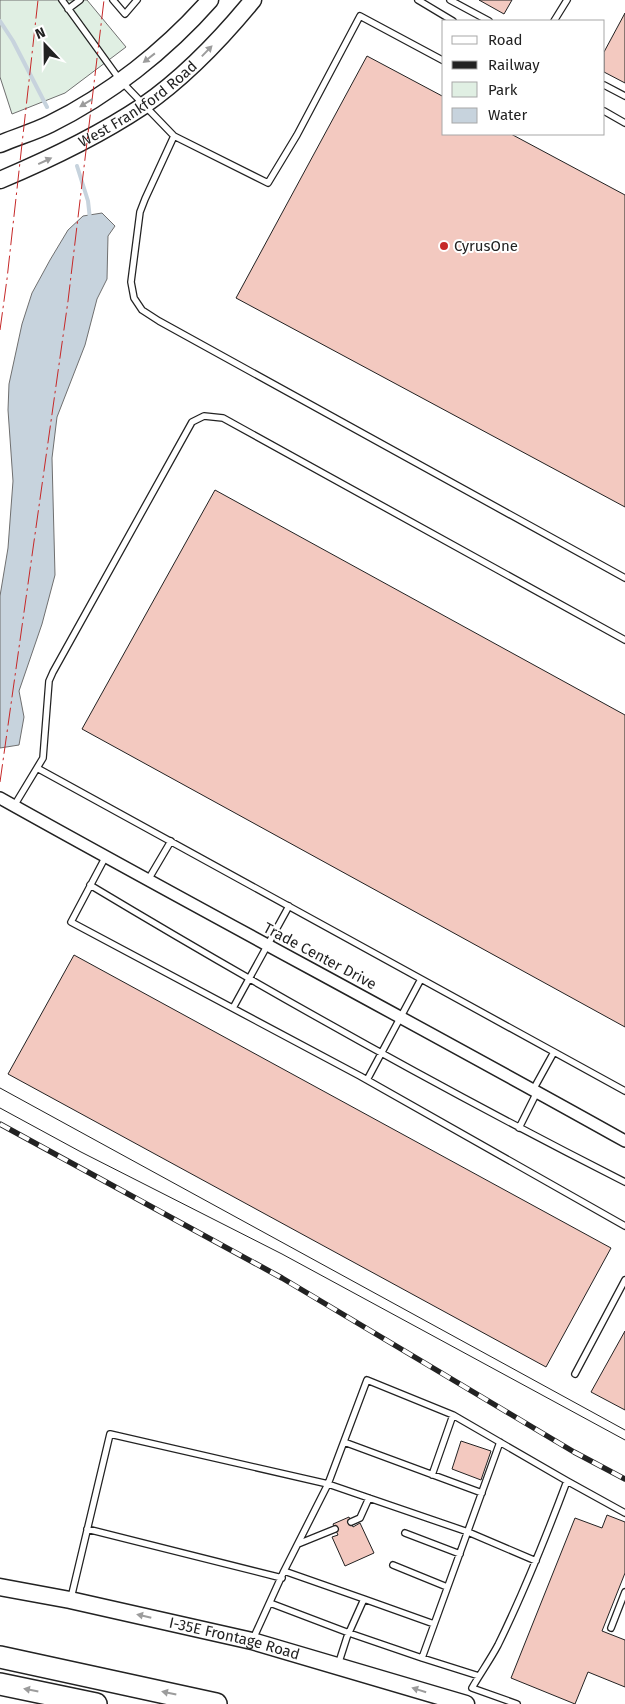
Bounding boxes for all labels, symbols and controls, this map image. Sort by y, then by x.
north arrow [20,20,70,70]
legend [442,20,605,135]
text: N [33,24,48,43]
text: Road [488,31,523,49]
one-way arrow [201,45,213,57]
one-way arrow [143,52,156,63]
text: Railway [488,56,540,74]
street label: West Frankford Road [76,57,201,151]
text: Park [488,81,518,99]
one-way arrow [79,99,92,108]
text: Water [488,106,527,124]
one-way arrow [38,156,52,164]
place label: CyrusOne [454,237,518,255]
marker: CyrusOne [438,240,450,252]
street label: Trade Center Drive [260,919,380,993]
one-way arrow [136,1612,151,1620]
street label: I-35E Frontage Road [167,1614,302,1664]
one-way arrow [411,1685,426,1693]
one-way arrow [23,1686,39,1694]
one-way arrow [161,1689,176,1697]

